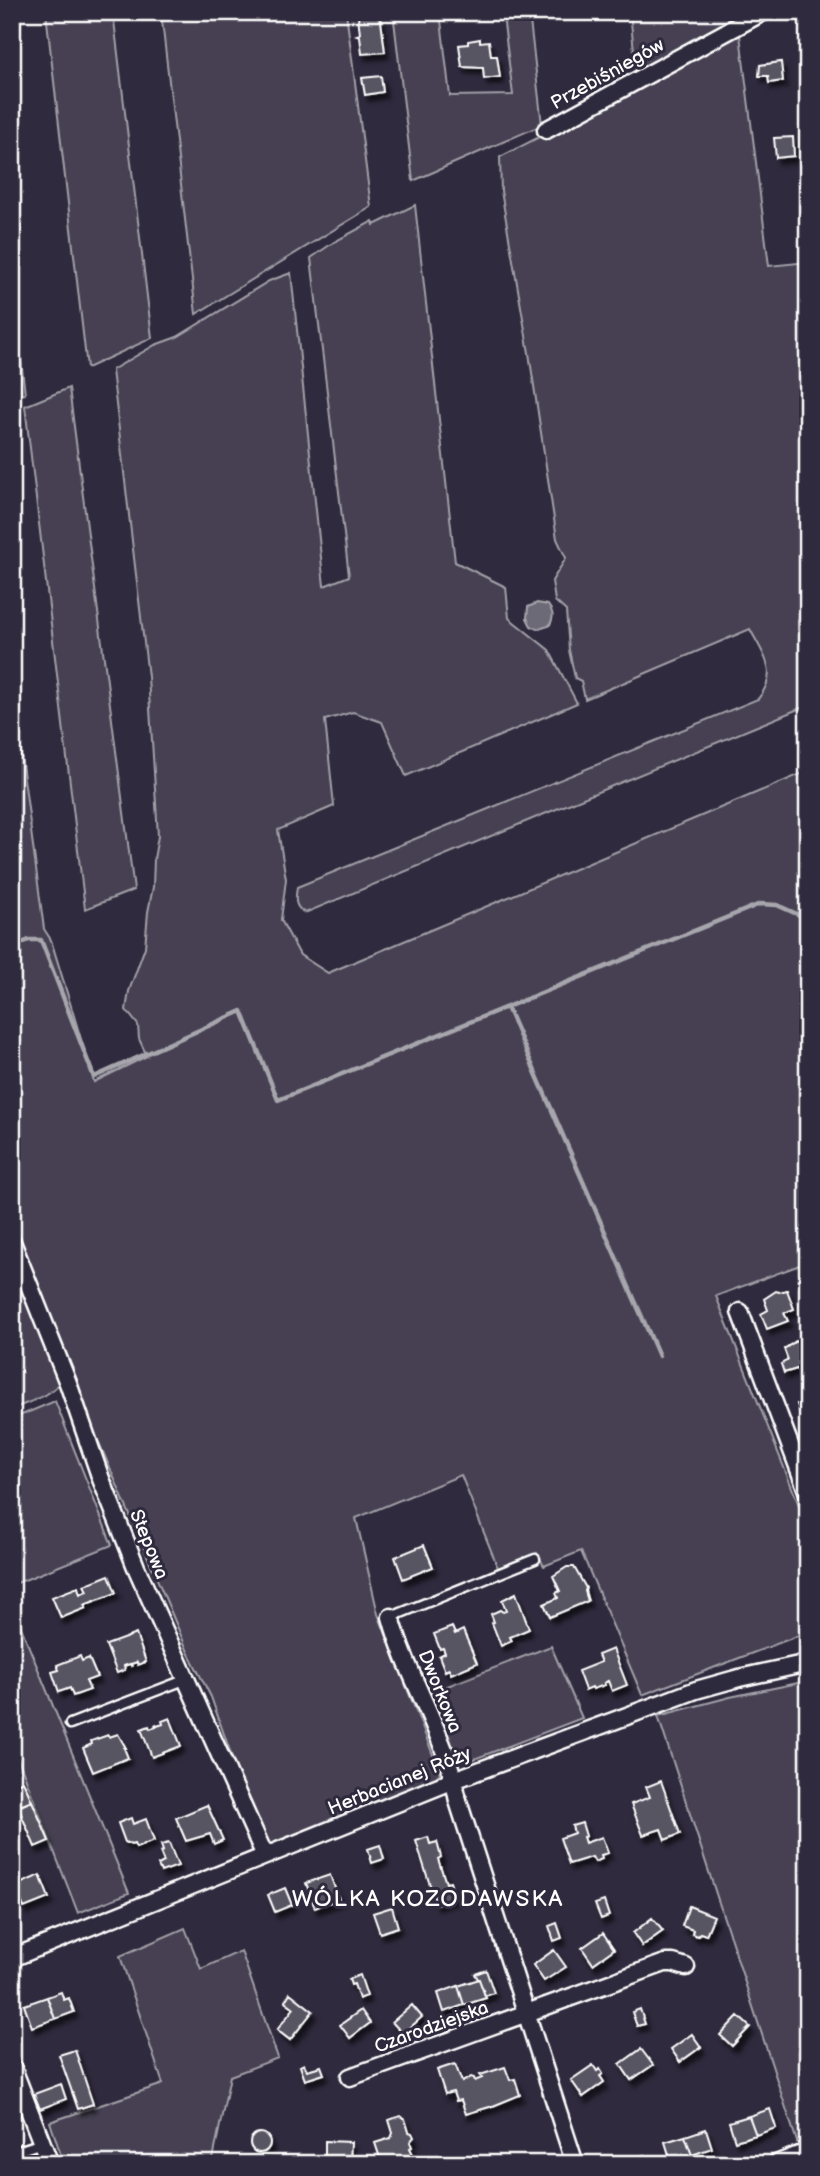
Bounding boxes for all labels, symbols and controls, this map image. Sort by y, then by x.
street label: Przebiśniegów [547,34,669,115]
street label: Stepowa [124,1506,173,1583]
street label: Dworkowa [413,1647,467,1736]
street label: Herbacianej Róży [325,1742,475,1821]
district label: WÓLKA KOZODAWSKA [292,1885,564,1913]
street label: Czarodziejska [371,1996,492,2059]

